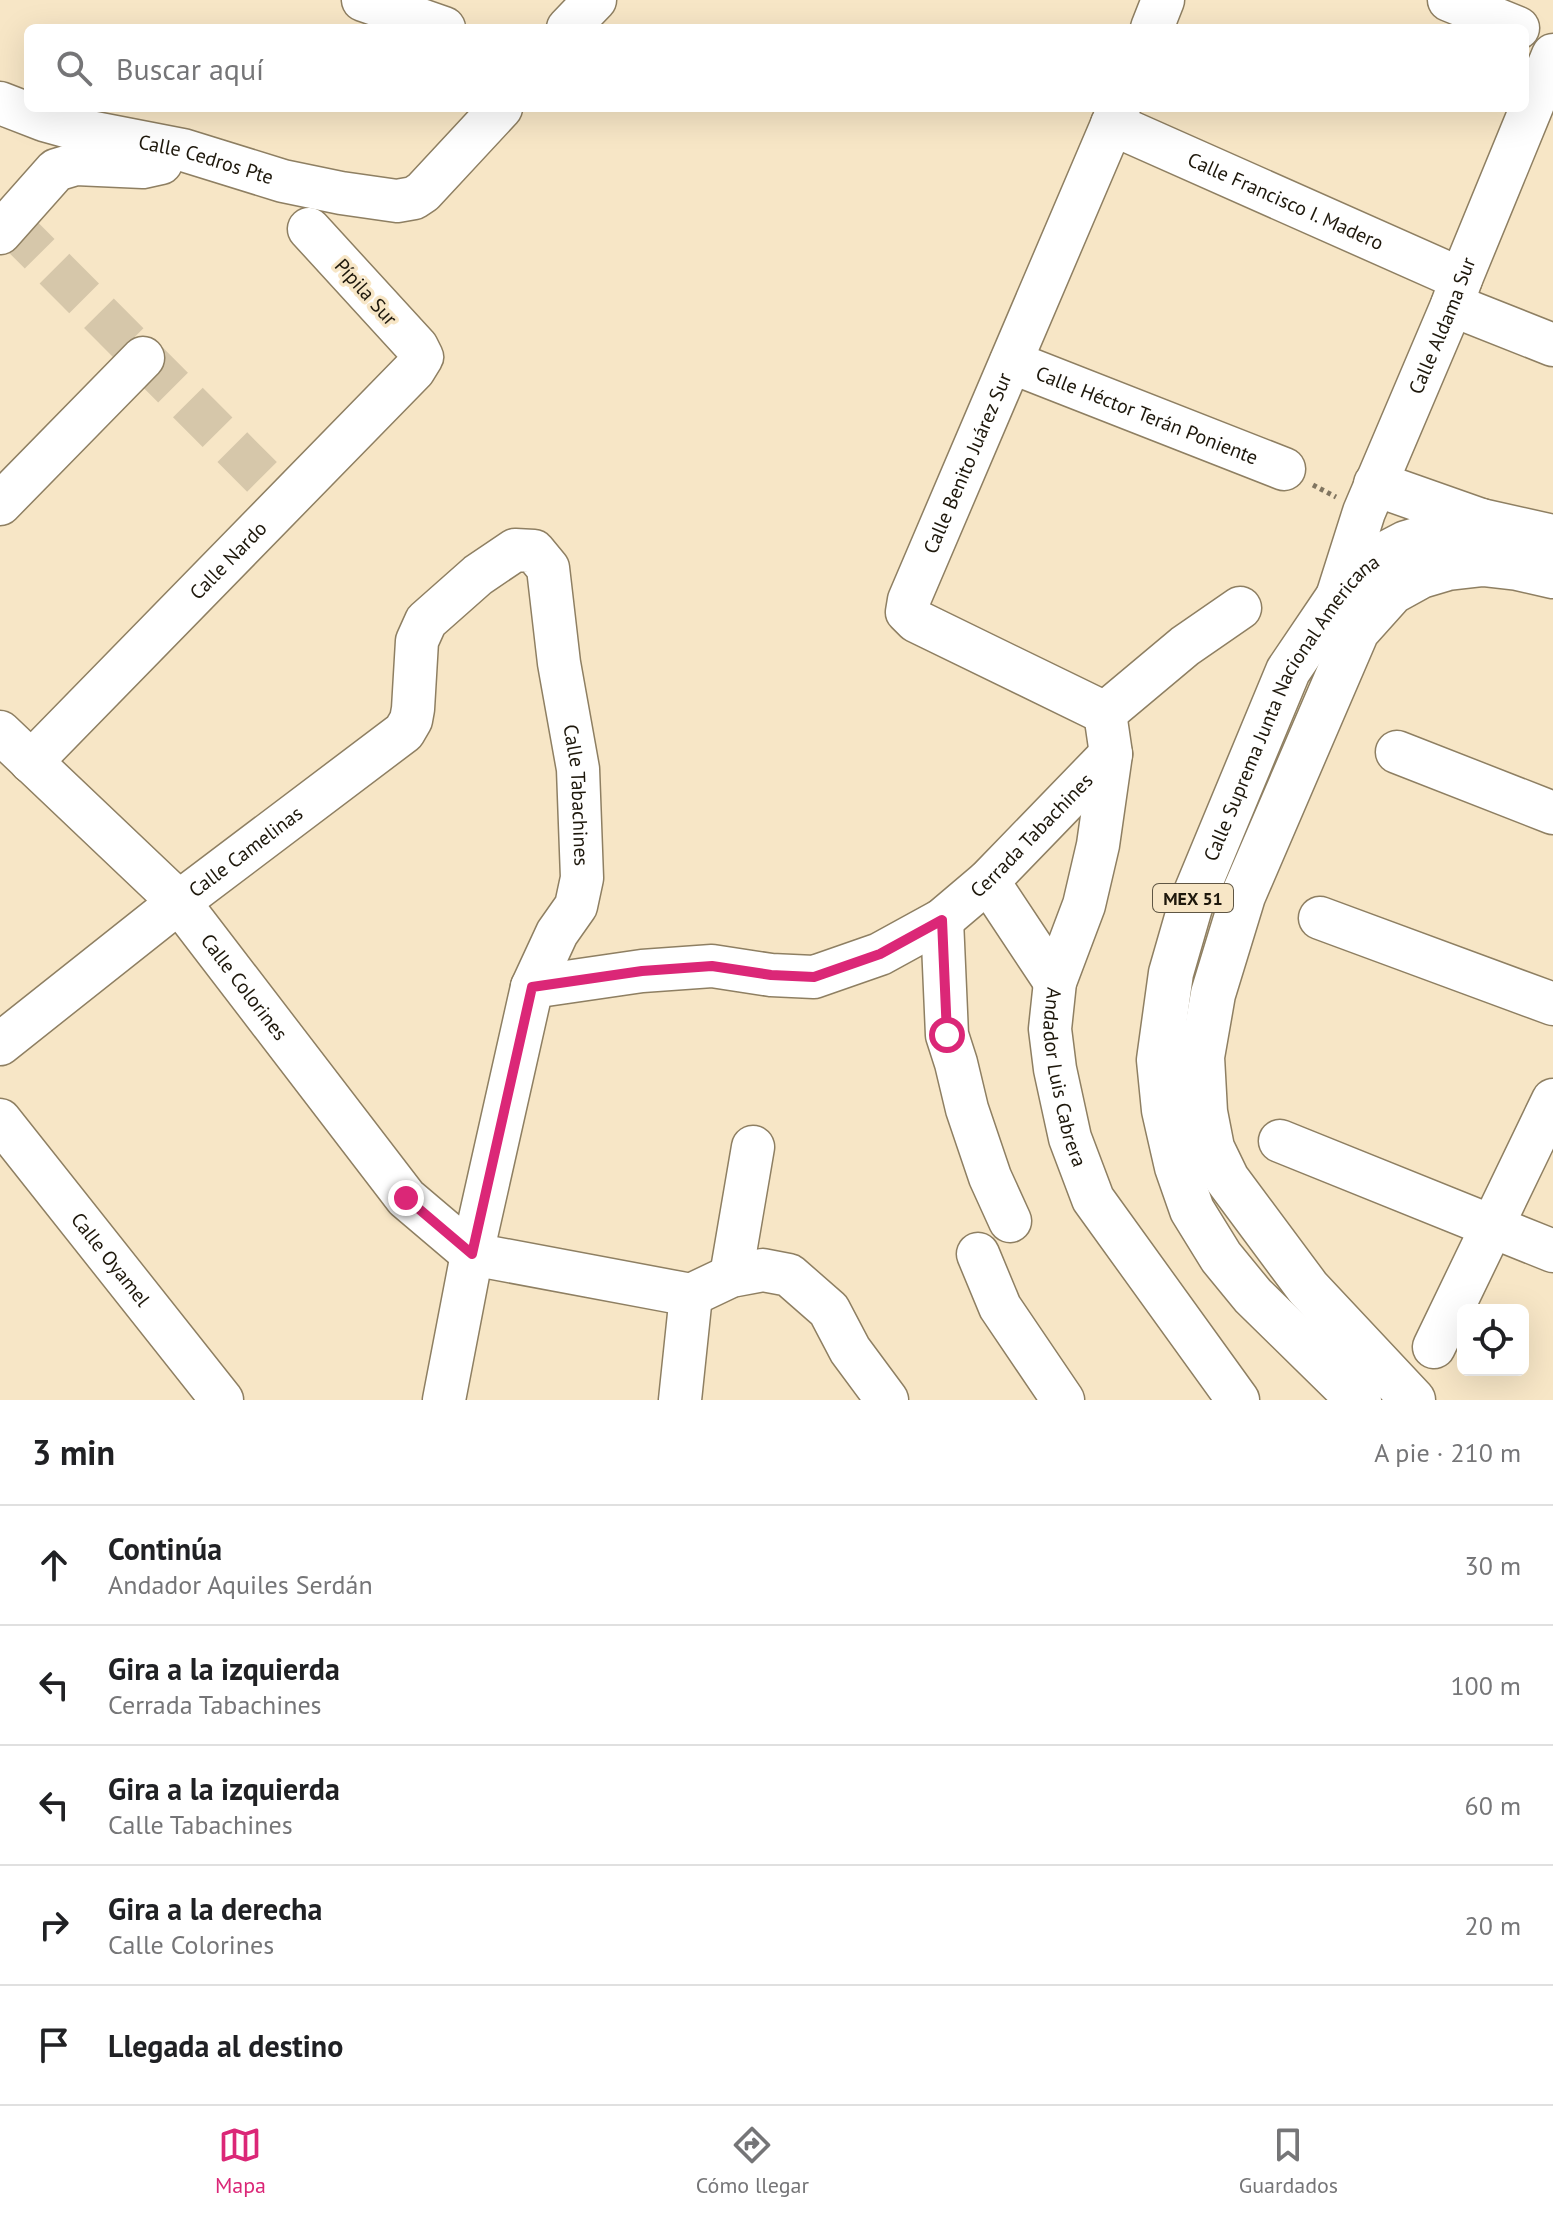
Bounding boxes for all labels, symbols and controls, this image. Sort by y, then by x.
search box [24,24,1529,112]
icon: search [52,46,96,90]
text: Buscar aquí [116,49,264,88]
street label: Calle Cedros Pte [136,129,277,190]
street label: Calle Francisco I. Madero [1184,146,1388,256]
street label: Pípila Sur [329,253,403,331]
street label: Calle Aldama Sur [1403,253,1482,398]
street label: Calle Héctor Terán Poniente [1032,360,1262,471]
street label: Calle Benito Juárez Sur [917,368,1018,557]
street label: Calle Nardo [184,515,272,605]
street label: Calle Suprema Junta Nacional Americana [1197,549,1384,865]
street label: Calle Tabachines [557,722,595,866]
street label: Cerrada Tabachines [965,768,1098,903]
street label: Calle Camelinas [183,800,308,903]
road number: MEX 51 [1153,884,1233,912]
street label: Calle Colorines [195,928,293,1046]
street label: Andador Luis Cabrera [1037,986,1093,1170]
route start [929,1017,965,1053]
route end [388,1180,424,1216]
street label: Calle Oyamel [65,1207,156,1312]
map controls [1457,1304,1529,1376]
button: locate [1457,1304,1529,1376]
text: 3 min [32,1430,115,1474]
text: A pie · 210 m [1374,1436,1521,1469]
text: Continúa [108,1529,222,1568]
icon: ahead [32,1543,76,1587]
text: 30 m [1465,1549,1521,1582]
text: Andador Aquiles Serdán [108,1568,373,1601]
text: Gira a la izquierda [108,1649,340,1688]
icon: left [32,1663,76,1707]
text: 100 m [1450,1669,1521,1702]
text: Cerrada Tabachines [108,1688,322,1721]
text: Gira a la izquierda [108,1769,340,1808]
icon: left [32,1783,76,1827]
text: 60 m [1465,1789,1521,1822]
text: Calle Tabachines [108,1808,293,1841]
text: Gira a la derecha [108,1889,322,1928]
icon: right [32,1903,76,1947]
text: 20 m [1465,1909,1521,1942]
text: Calle Colorines [108,1928,274,1961]
icon: arrive [32,2023,76,2067]
text: Llegada al destino [108,2026,343,2065]
tab: Mapa [215,2123,266,2199]
tab: Cómo llegar [696,2123,809,2199]
tab: Guardados [1239,2123,1338,2199]

